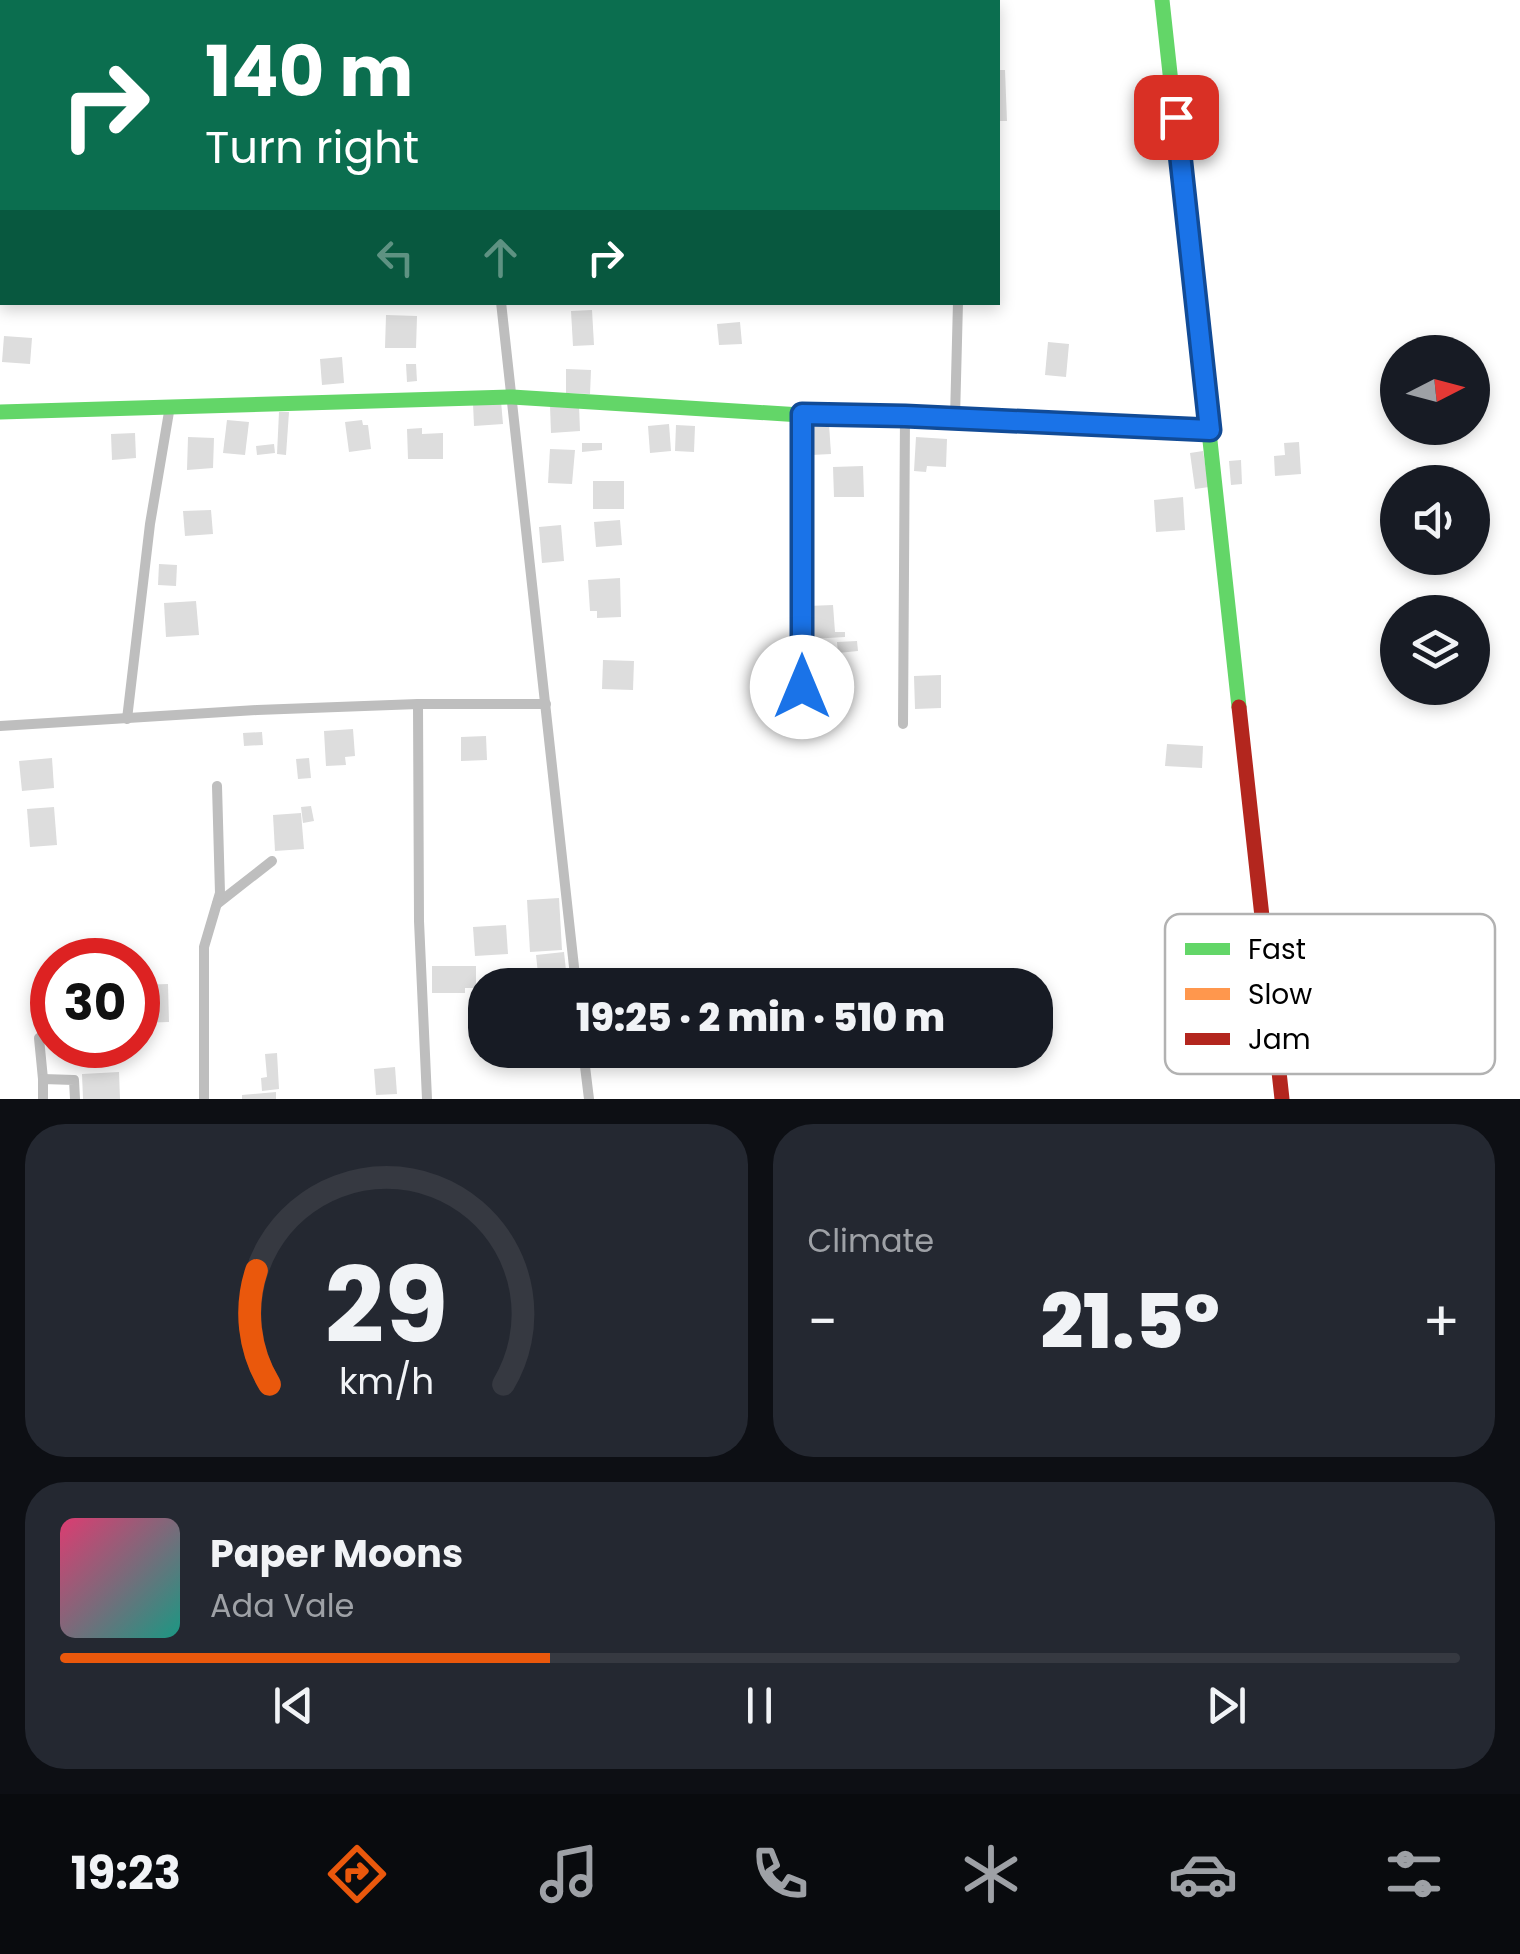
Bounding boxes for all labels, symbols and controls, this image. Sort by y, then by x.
text: 140 m [205,22,413,121]
icon: right [40,40,170,170]
pin [1134,75,1219,160]
icon: arrive [1149,90,1204,145]
text: Turn right [205,116,419,179]
icon: left [368,230,423,285]
icon: ahead [473,230,528,285]
icon: right [578,230,633,285]
north arrow [1380,335,1490,445]
map controls [1380,335,1490,705]
button: sound [1380,465,1490,575]
button: layers [1380,595,1490,705]
position arrow [750,635,854,739]
legend [1165,914,1495,1074]
text: Fast [1248,930,1306,969]
speed limit sign: 30 [30,938,160,1068]
text: Slow [1248,975,1312,1014]
text: 19:25 · 2 min · 510 m [576,991,945,1044]
text: Jam [1248,1020,1311,1059]
text: Climate [808,1218,934,1263]
text: 29 [325,1233,448,1378]
text: 21.5° [1040,1269,1220,1374]
text: − [808,1283,838,1360]
text: + [1422,1283,1460,1360]
text: km/h [339,1356,434,1407]
text: Paper Moons [210,1527,463,1580]
text: Ada Vale [210,1583,354,1628]
icon: previous [266,1678,321,1733]
icon: pause [732,1678,787,1733]
icon: next [1199,1678,1254,1733]
icon: directions [322,1839,392,1909]
icon: music [534,1839,604,1909]
icon: phone [745,1839,815,1909]
icon: climate [956,1839,1026,1909]
icon: car [1168,1839,1238,1909]
icon: filters [1379,1839,1449,1909]
text: 19:23 [71,1842,181,1905]

